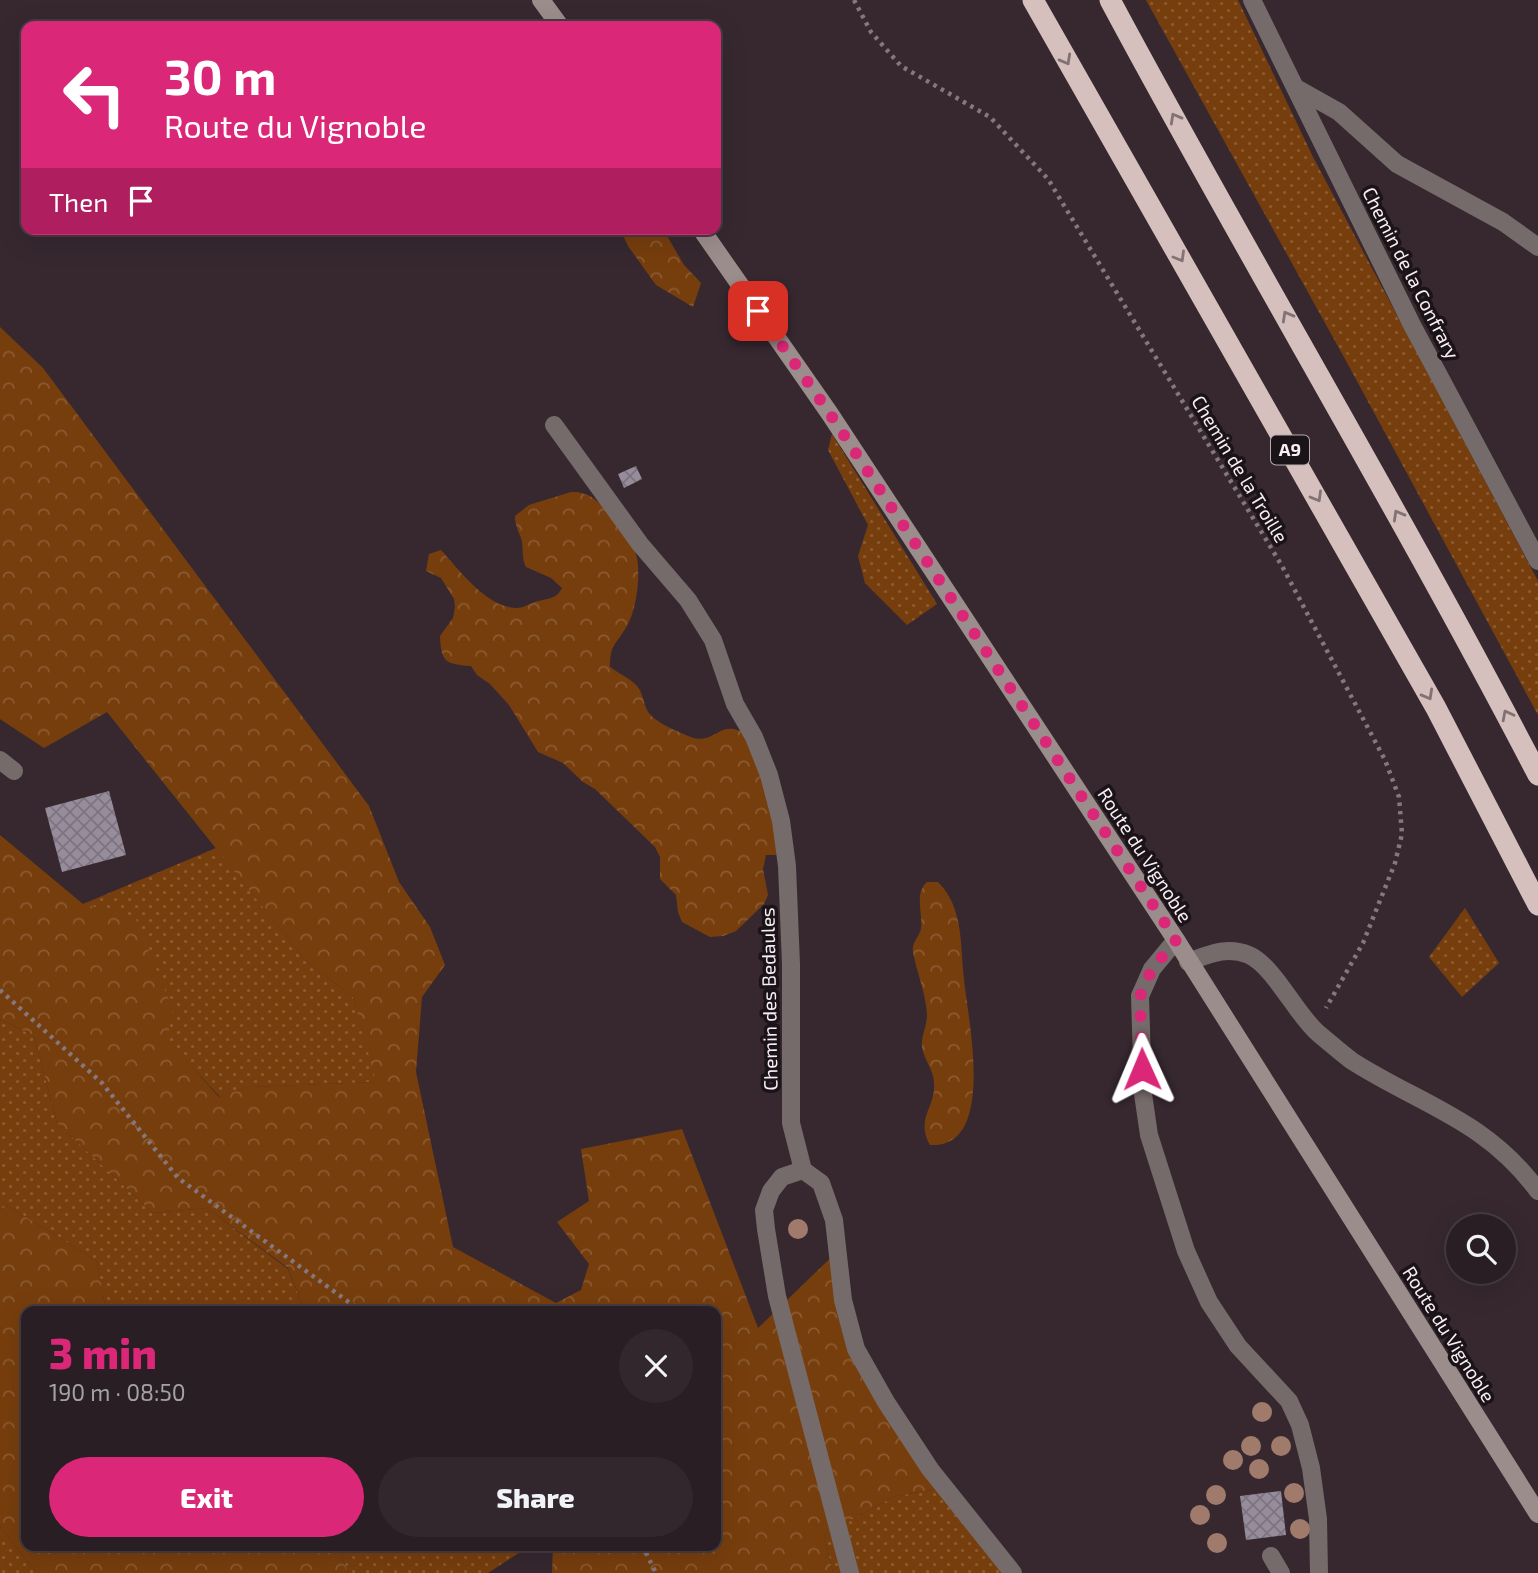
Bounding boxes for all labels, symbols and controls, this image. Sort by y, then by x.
text: 30 m [164,46,276,105]
icon: left [49,49,140,140]
one-way arrow [1058,52,1071,65]
text: Route du Vignoble [164,106,426,144]
one-way arrow [1170,113,1183,125]
icon: arrive [122,182,160,220]
street label: Chemin de la Confrary [1358,183,1465,363]
text: Then [49,186,108,217]
one-way arrow [1171,249,1184,262]
pin [728,281,788,341]
icon: arrive [739,292,777,330]
one-way arrow [1282,311,1295,323]
street label: Chemin de la Troille [1187,391,1293,546]
road number: A9 [1271,436,1309,464]
one-way arrow [1309,489,1322,502]
one-way arrow [1393,509,1406,522]
one-way arrow [1420,688,1433,700]
one-way arrow [1501,709,1515,722]
street label: Route du Vignoble [1093,783,1198,926]
street label: Chemin des Bedaules [755,907,782,1091]
position arrow [1105,1032,1179,1106]
map controls [1446,1214,1516,1284]
button: search [1446,1214,1516,1284]
street label: Route du Vignoble [1398,1262,1500,1406]
text: 3 min [49,1327,157,1377]
button: close [619,1329,693,1403]
text: 190 m · 08:50 [49,1378,186,1406]
button: Exit [49,1457,364,1537]
button: Share [378,1457,693,1537]

